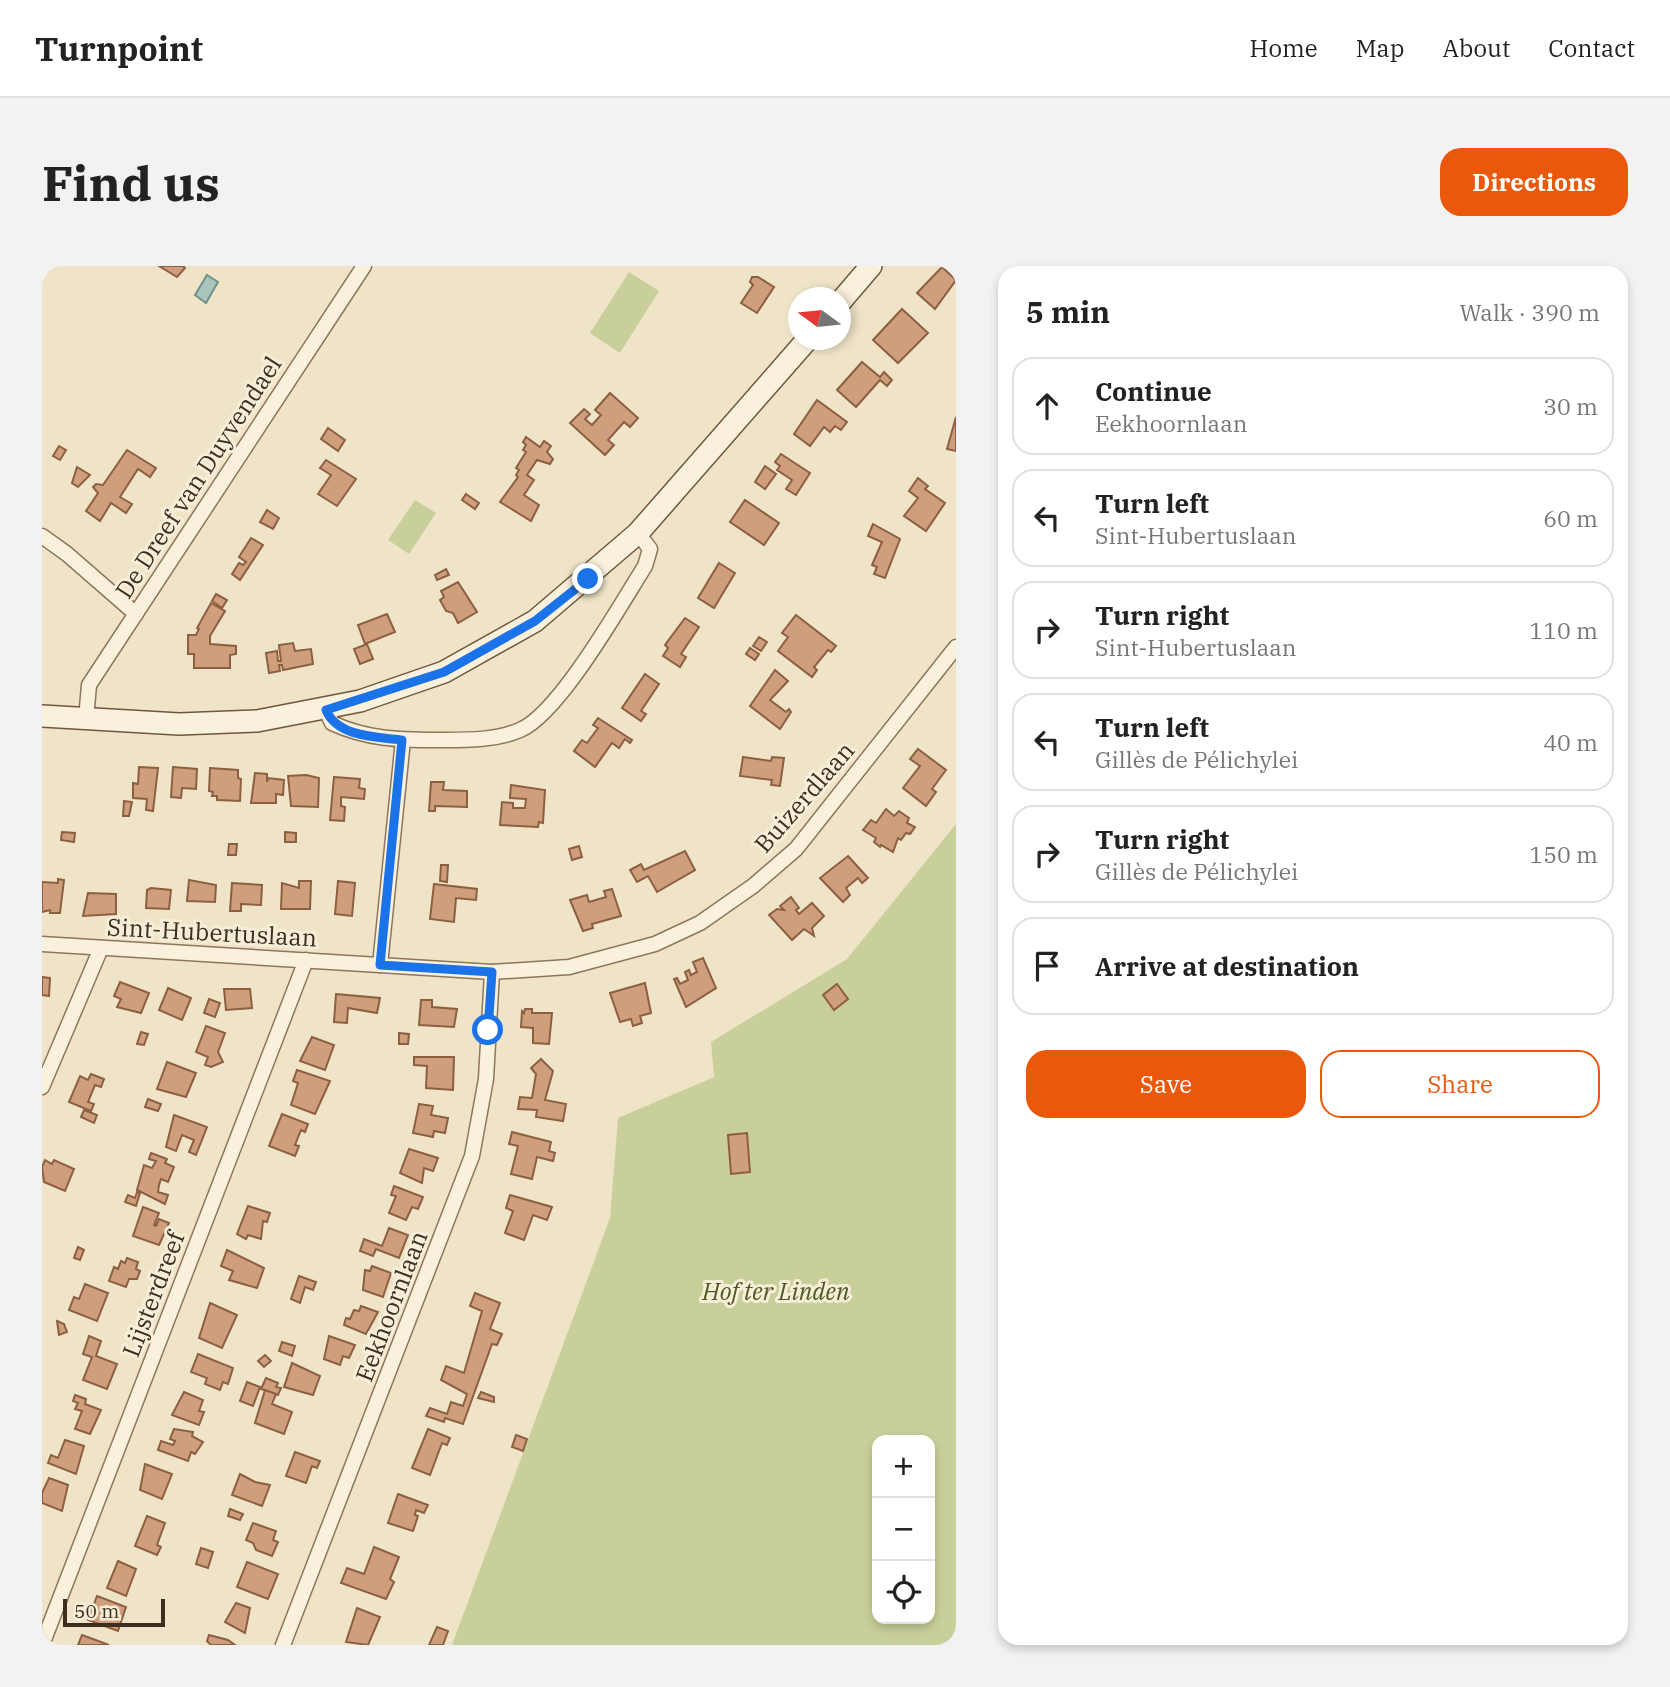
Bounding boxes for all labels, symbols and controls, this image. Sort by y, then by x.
text: Turnpoint [35,27,203,70]
text: Home [1250,32,1318,64]
text: Map [1356,32,1404,64]
text: About [1442,32,1510,64]
text: Contact [1548,32,1635,64]
button: Directions [1440,148,1628,216]
text: Find us [42,151,220,214]
north arrow [788,287,851,350]
text: 5 min [1026,292,1110,331]
text: Walk · 390 m [1459,297,1600,327]
street label: De Dreef van Duyvendael [108,350,288,604]
text: Continue [1095,374,1212,408]
icon: ahead [1028,387,1066,425]
text: 30 m [1543,391,1598,421]
text: Eekhoornlaan [1095,408,1247,438]
text: Turn left [1095,486,1209,520]
icon: left [1028,499,1066,537]
text: 60 m [1543,503,1598,533]
text: Sint-Hubertuslaan [1095,520,1297,550]
route end [572,563,603,594]
text: Turn right [1095,598,1229,632]
icon: right [1028,611,1066,649]
text: 110 m [1529,615,1598,645]
text: Sint-Hubertuslaan [1095,632,1297,662]
text: Turn left [1095,710,1209,744]
icon: left [1028,723,1066,761]
text: 40 m [1543,727,1598,757]
street label: Buizerdlaan [747,735,861,859]
text: Gillès de Pélichylei [1095,744,1298,774]
text: Turn right [1095,822,1229,856]
icon: right [1028,835,1066,873]
text: 150 m [1529,839,1598,869]
text: Gillès de Pélichylei [1095,856,1298,886]
street label: Sint-Hubertuslaan [106,911,318,953]
icon: arrive [1028,947,1066,985]
text: Arrive at destination [1095,949,1359,983]
route start [472,1014,503,1045]
button: Save [1026,1050,1306,1118]
button: Share [1320,1050,1600,1118]
street label: Lijsterdreef [114,1225,192,1361]
street label: Eekhoornlaan [348,1226,434,1386]
park label: Hof ter Linden [701,1275,850,1307]
map controls [872,1435,935,1624]
button: + [872,1435,935,1498]
button: − [872,1498,935,1561]
button: locate [872,1561,935,1624]
scale bar [63,1596,164,1628]
text: 50 m [74,1599,119,1623]

